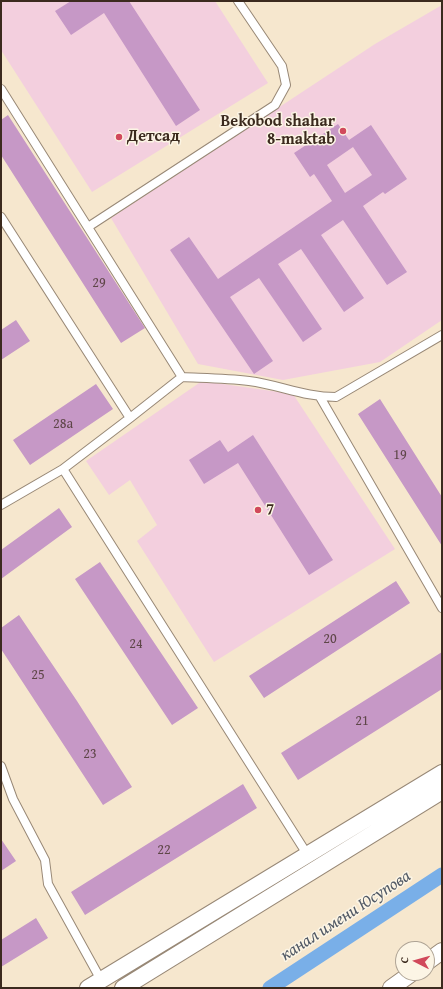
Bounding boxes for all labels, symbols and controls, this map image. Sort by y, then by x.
place label: Bekobod shahar 8-maktab [220,112,335,150]
marker: Bekobod shahar 8-maktab [338,126,348,136]
place label: Детсад [127,127,180,147]
marker: Детсад [114,132,124,142]
house number: 29 [92,275,106,291]
house number: 28а [53,416,73,432]
house number: 19 [393,447,407,463]
place label: 7 [266,500,274,520]
marker: 7 [253,505,263,515]
house number: 20 [323,631,337,647]
house number: 24 [129,636,143,652]
house number: 25 [31,667,45,683]
house number: 21 [355,713,369,729]
house number: 23 [83,746,97,762]
house number: 22 [157,842,171,858]
water label: канал имени Юсупова [277,866,415,966]
north arrow [395,941,435,981]
text: С [396,956,412,964]

